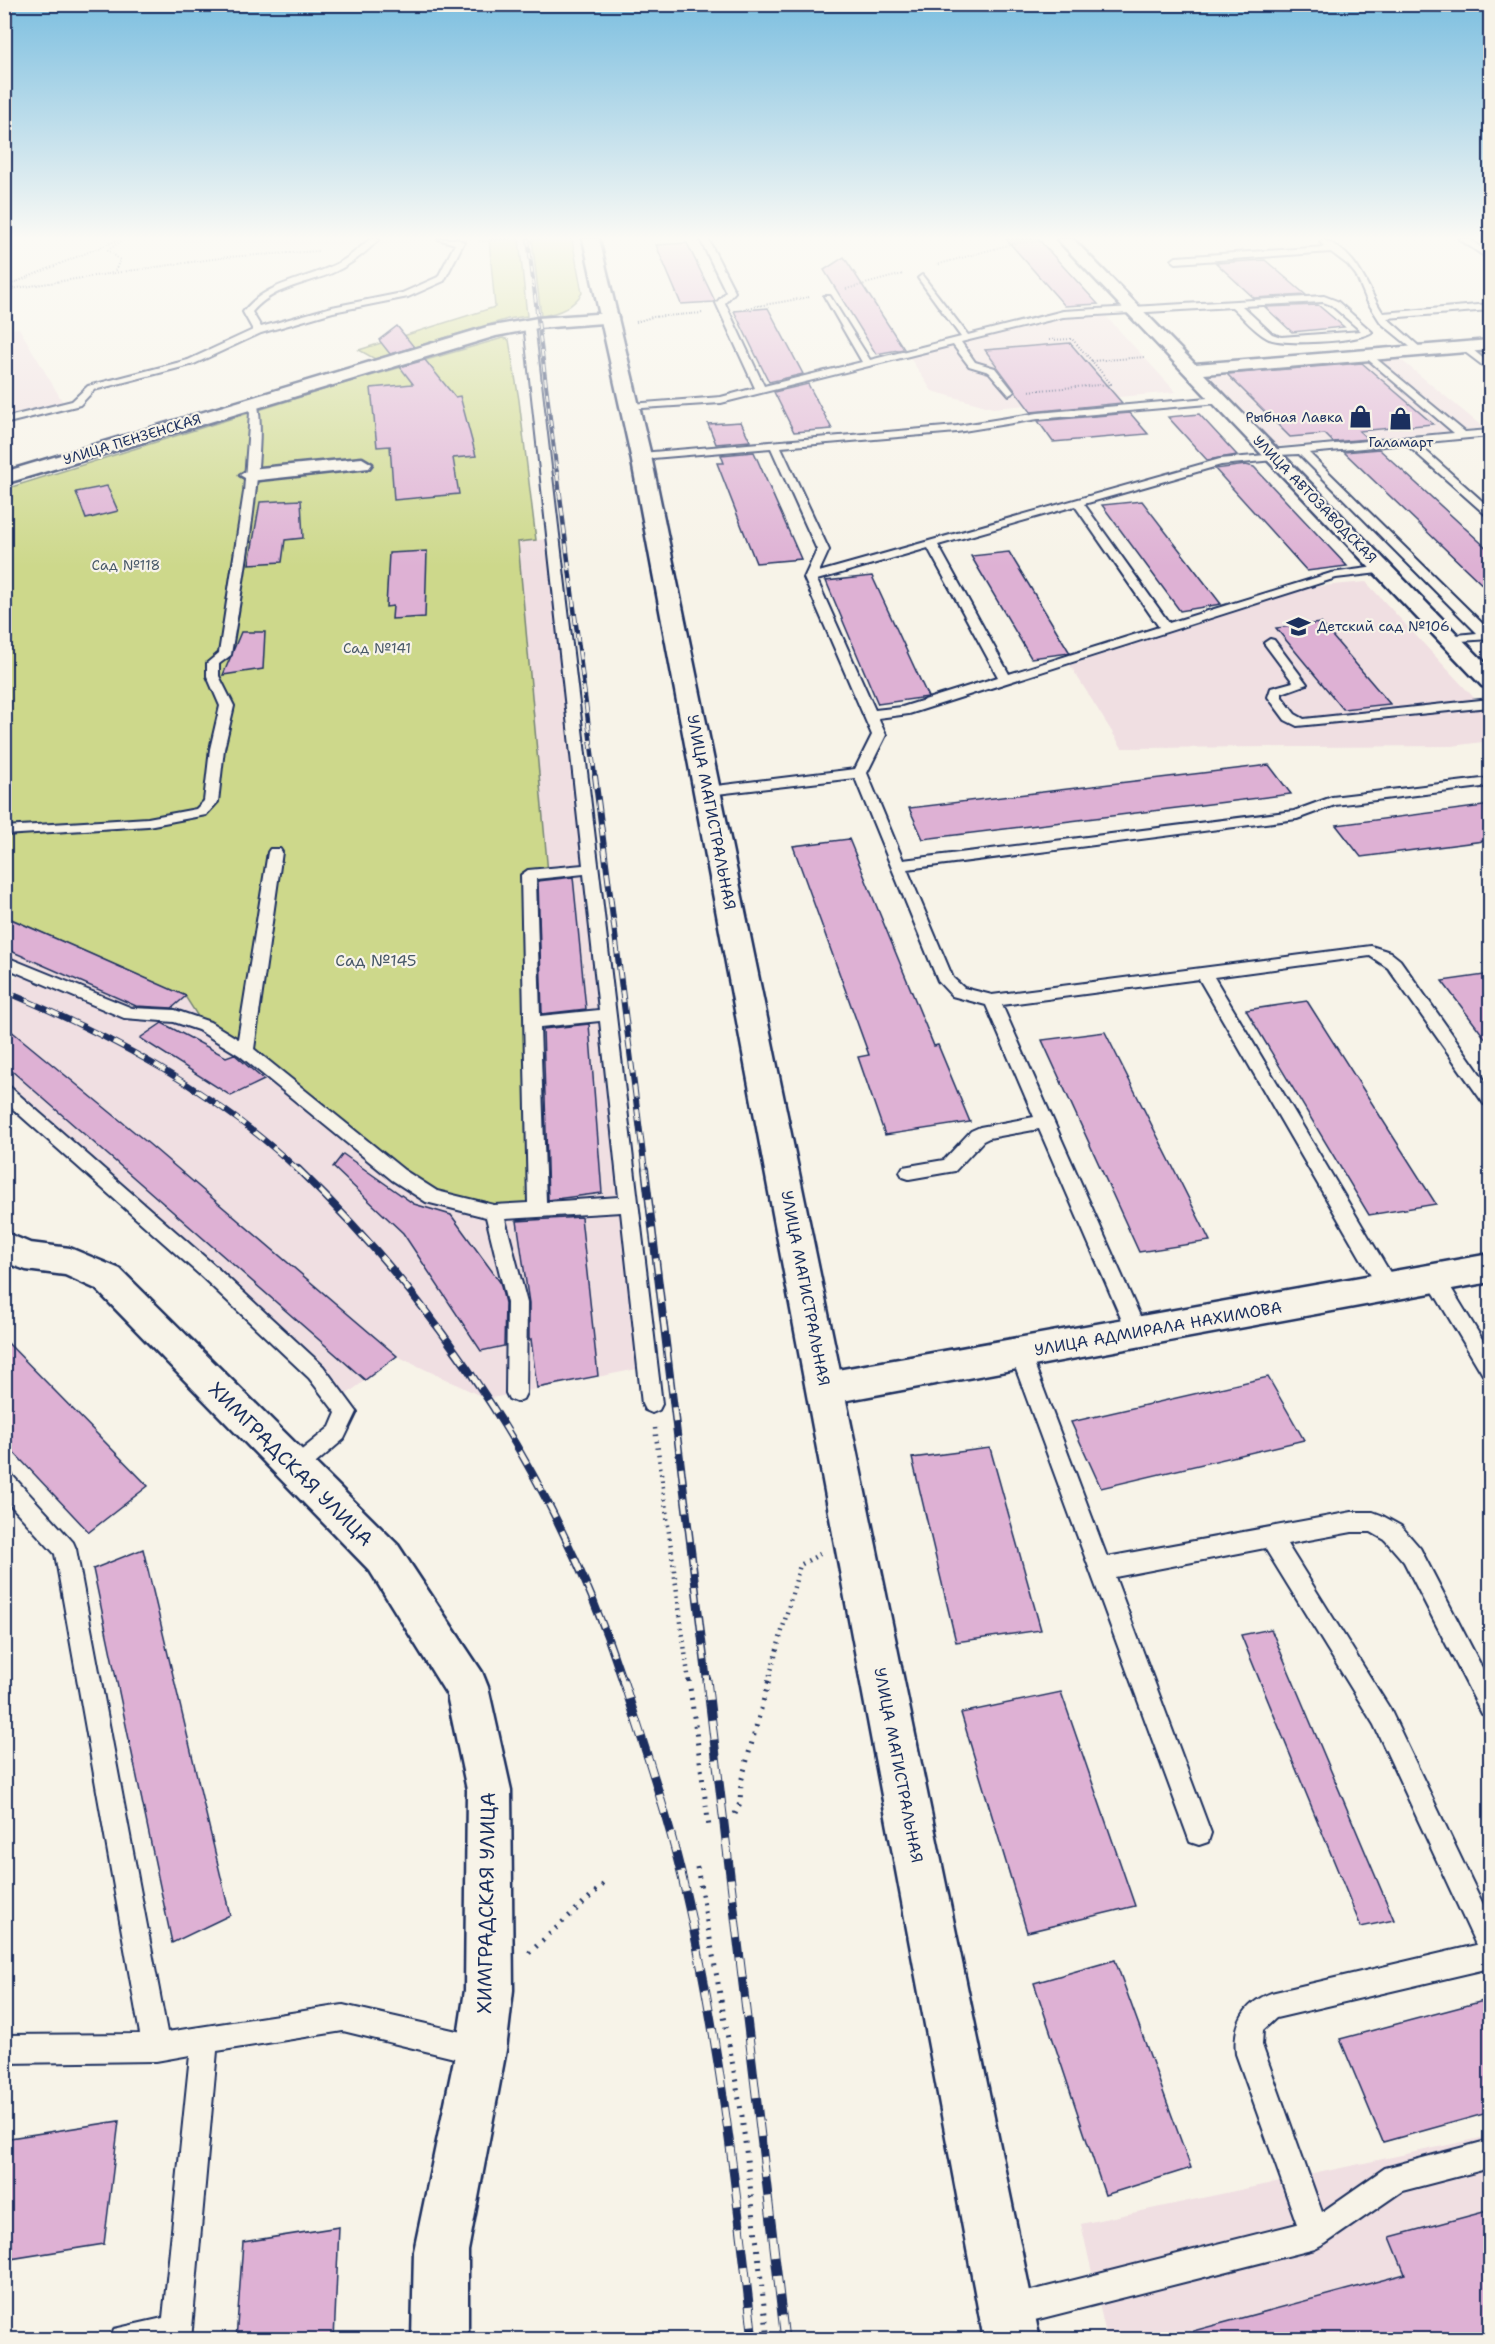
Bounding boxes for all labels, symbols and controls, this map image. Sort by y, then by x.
shop icon: Рыбная Лавка [1348,404,1374,430]
shop icon: Галамарт [1388,405,1414,431]
place label: Рыбная Лавка [1245,408,1343,426]
street label: УЛИЦА ПЕНЗЕНСКАЯ [61,409,203,469]
street label: УЛИЦА АВТОЗАВОДСКАЯ [1249,431,1381,567]
place label: Галамарт [1369,433,1434,451]
park label: Сад №118 [92,556,160,574]
school or university icon: Детский сад №106 [1286,613,1312,639]
place label: Детский сад №106 [1317,617,1450,635]
park label: Сад №141 [343,639,411,657]
street label: УЛИЦА МАГИСТРАЛЬНАЯ [682,713,741,911]
park label: Сад №145 [335,950,417,971]
street label: УЛИЦА МАГИСТРАЛЬНАЯ [776,1189,835,1387]
street label: УЛИЦА АДМИРАЛА НАХИМОВА [1033,1296,1283,1361]
street label: ХИМГРАДСКАЯ УЛИЦА [203,1376,379,1552]
street label: УЛИЦА МАГИСТРАЛЬНАЯ [869,1666,928,1864]
street label: ХИМГРАДСКАЯ УЛИЦА [471,1792,501,2014]

